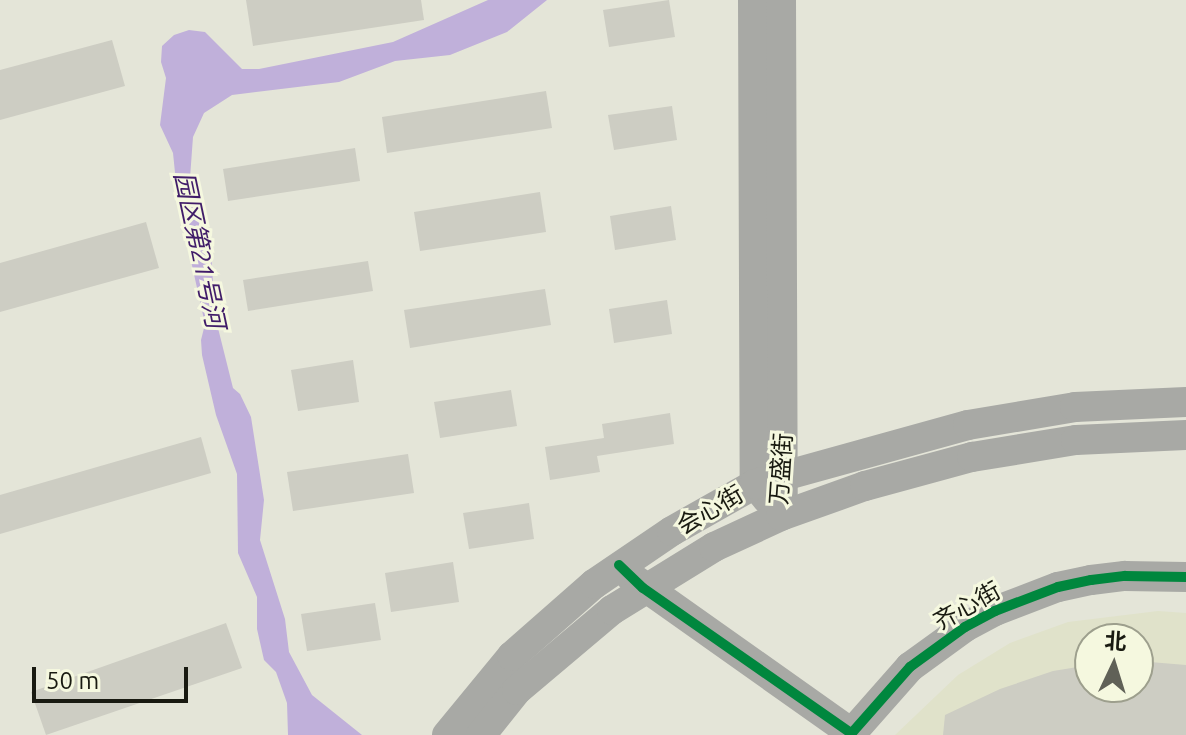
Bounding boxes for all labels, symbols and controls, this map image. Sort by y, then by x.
water label: 园区第21号河 [168,169,232,331]
street label: 万盛街 [764,432,798,506]
street label: 会心街 [672,480,748,540]
street label: 齐心街 [929,576,1005,636]
north arrow [1074,623,1154,703]
text: 北 [1104,627,1127,654]
scale bar [36,651,192,701]
text: 50 m [46,667,99,694]

